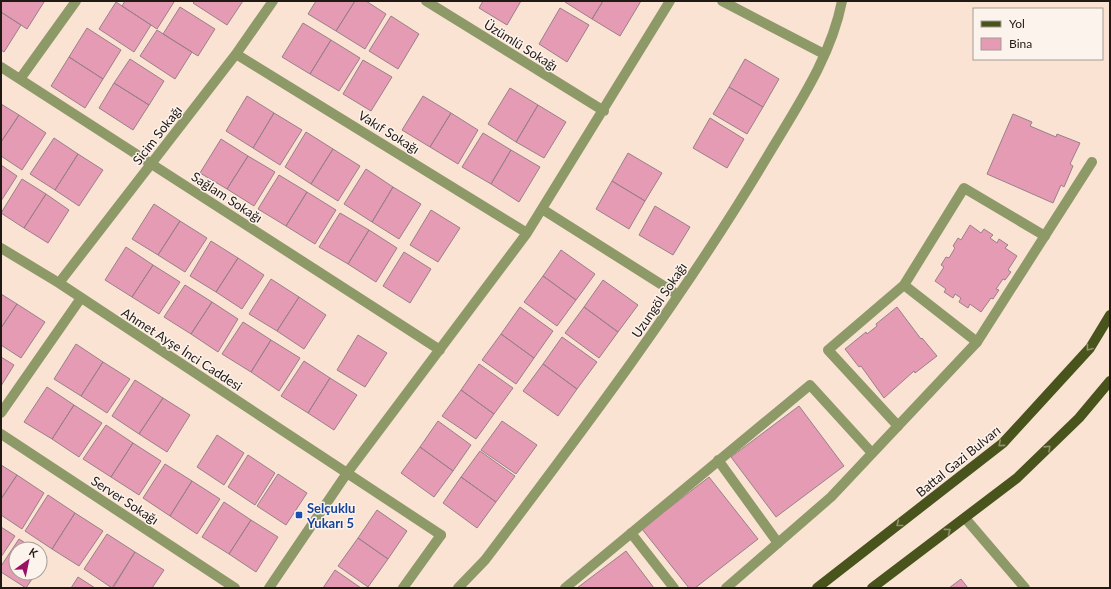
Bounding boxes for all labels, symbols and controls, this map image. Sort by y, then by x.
legend [973,8,1103,60]
street label: Üzümlü Sokağı [481,16,561,74]
text: Yol [1009,16,1025,31]
text: Bina [1009,36,1032,51]
street label: Sicim Sokağı [129,102,185,168]
street label: Vakıf Sokağı [355,107,423,157]
street label: Sağlam Sokağı [189,168,265,226]
street label: Uzungöl Sokağı [628,259,690,341]
street label: Ahmet Ayşe İnci Caddesi [119,304,245,394]
one-way arrow [1087,344,1094,351]
street label: Battal Gazi Bulvarı [913,422,1003,500]
one-way arrow [999,440,1006,447]
one-way arrow [1043,445,1051,453]
street label: Server Sokağı [88,472,162,528]
place label: Selçuklu Yukarı 5 [306,500,355,531]
marker: Selçuklu Yukarı 5 [294,510,304,520]
one-way arrow [897,520,904,527]
one-way arrow [943,528,950,535]
north arrow [8,541,48,581]
text: K [27,545,41,560]

